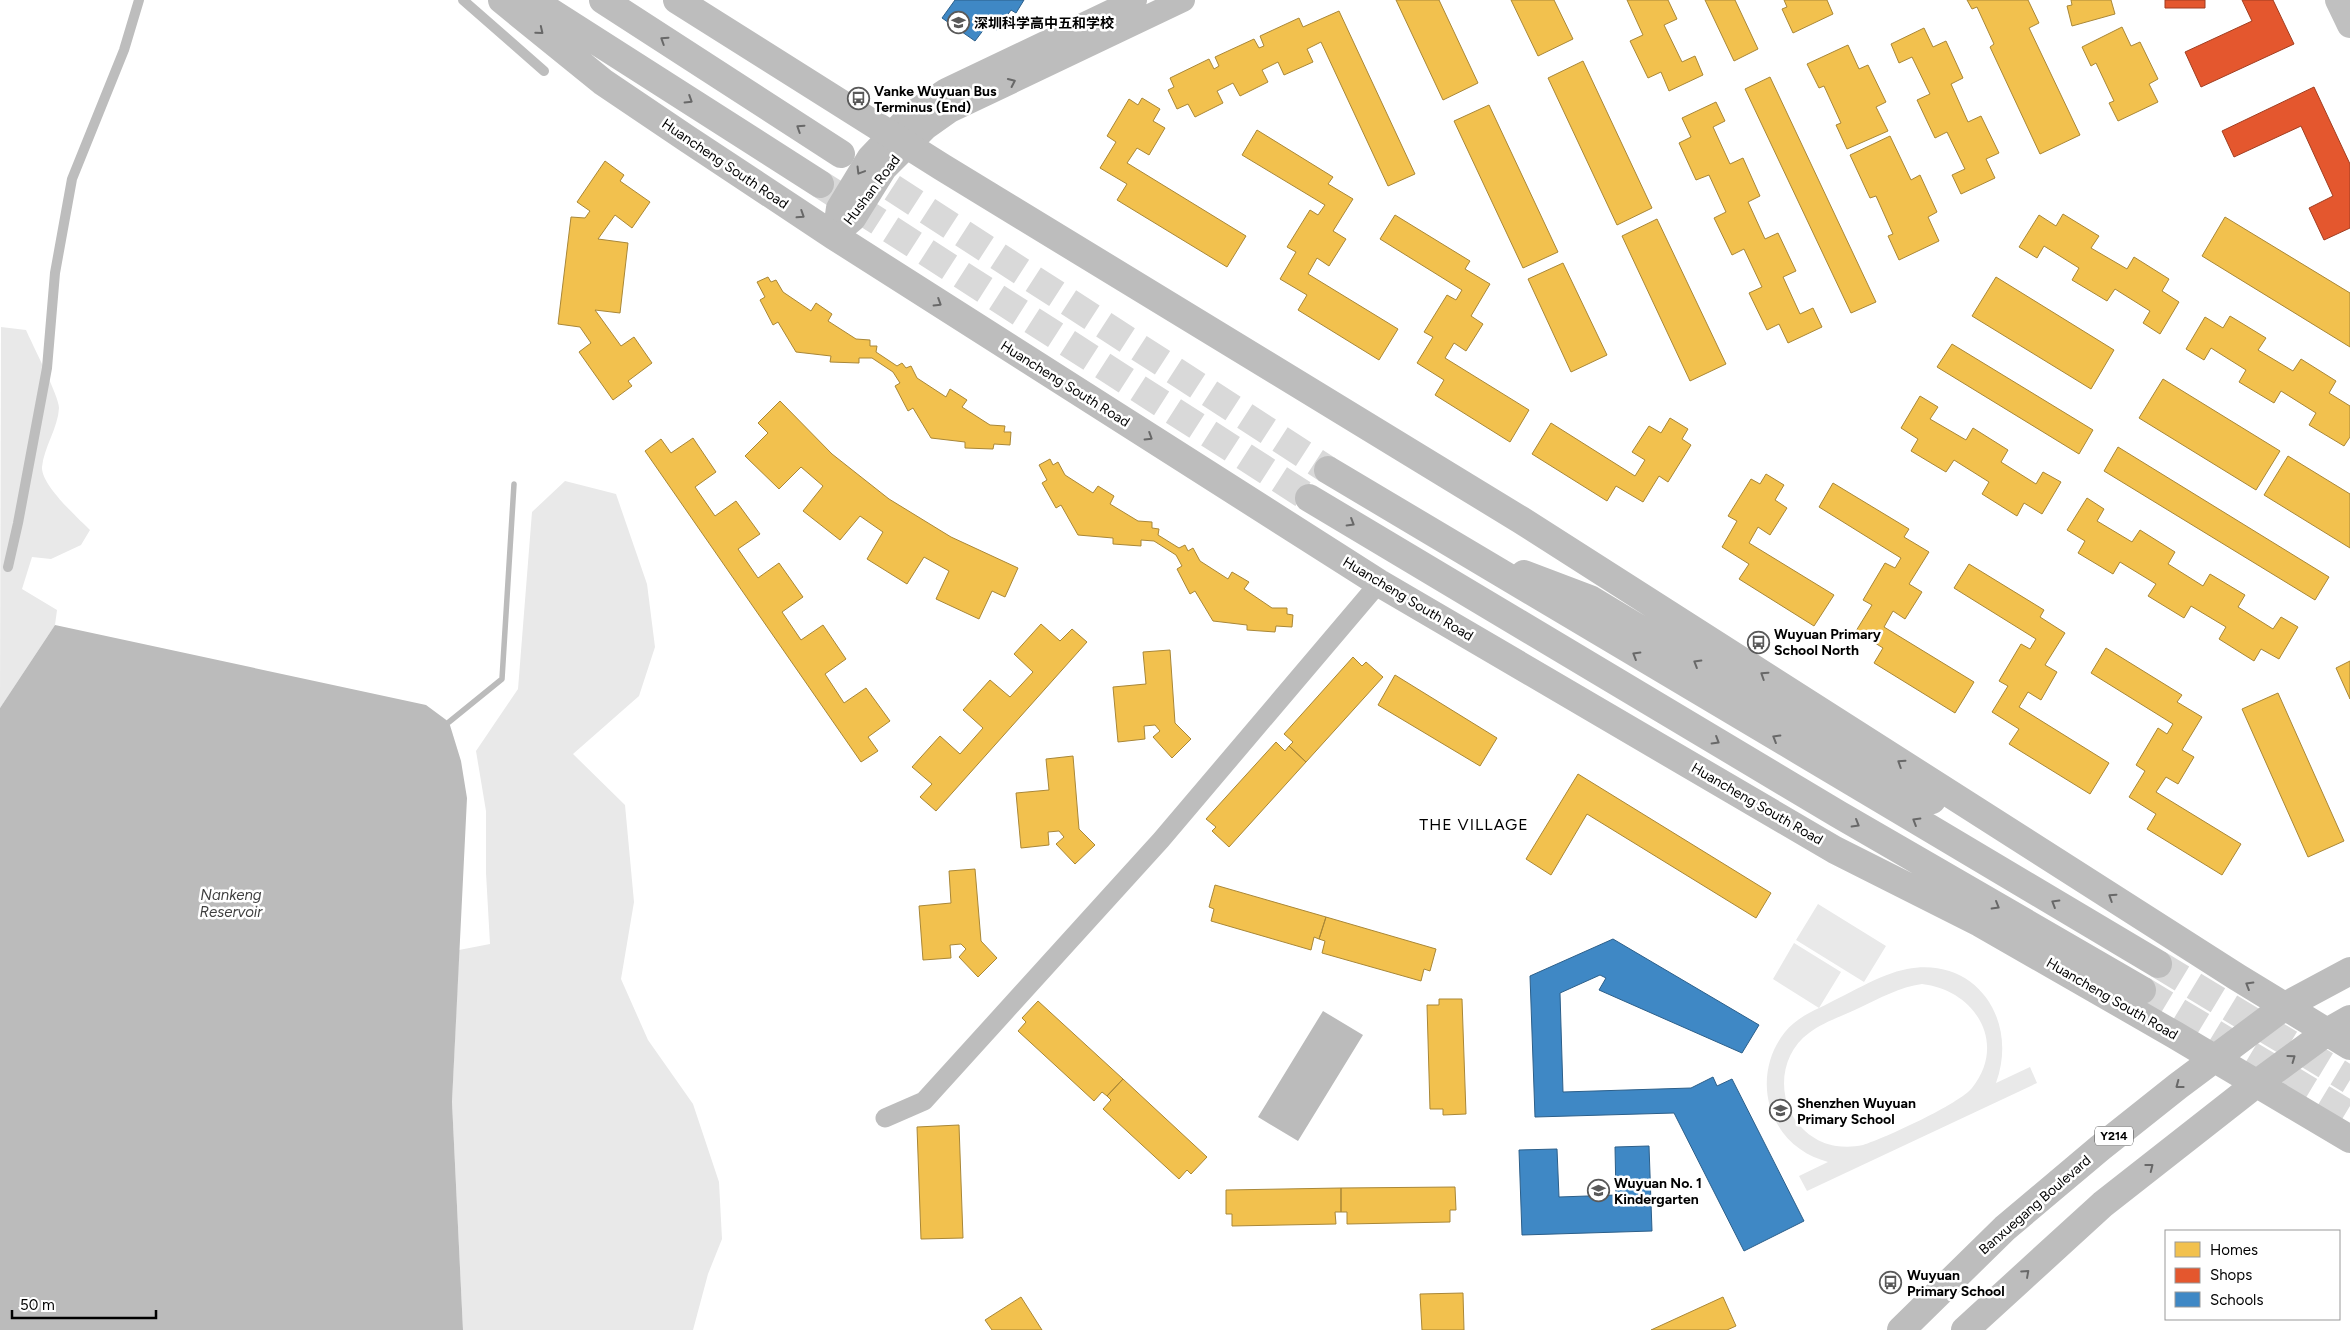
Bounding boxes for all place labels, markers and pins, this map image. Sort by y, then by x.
school or university icon: 深圳科学高中五和学校 [946,11,970,35]
place label: 深圳科学高中五和学校 [974,15,1114,32]
place label: Vanke Wuyuan Bus Terminus (End) [874,83,997,116]
bus stop icon: Vanke Wuyuan Bus Terminus (End) [846,87,870,111]
place label: Wuyuan Primary School North [1774,626,1882,659]
bus stop icon: Wuyuan Primary School North [1746,630,1770,654]
place label: Shenzhen Wuyuan Primary School [1797,1095,1916,1128]
school or university icon: Shenzhen Wuyuan Primary School [1769,1099,1793,1123]
place label: Wuyuan No. 1 Kindergarten [1614,1175,1702,1208]
school or university icon: Wuyuan No. 1 Kindergarten [1586,1179,1610,1203]
place label: Wuyuan Primary School [1907,1267,2005,1300]
bus stop icon: Wuyuan Primary School [1879,1271,1903,1295]

